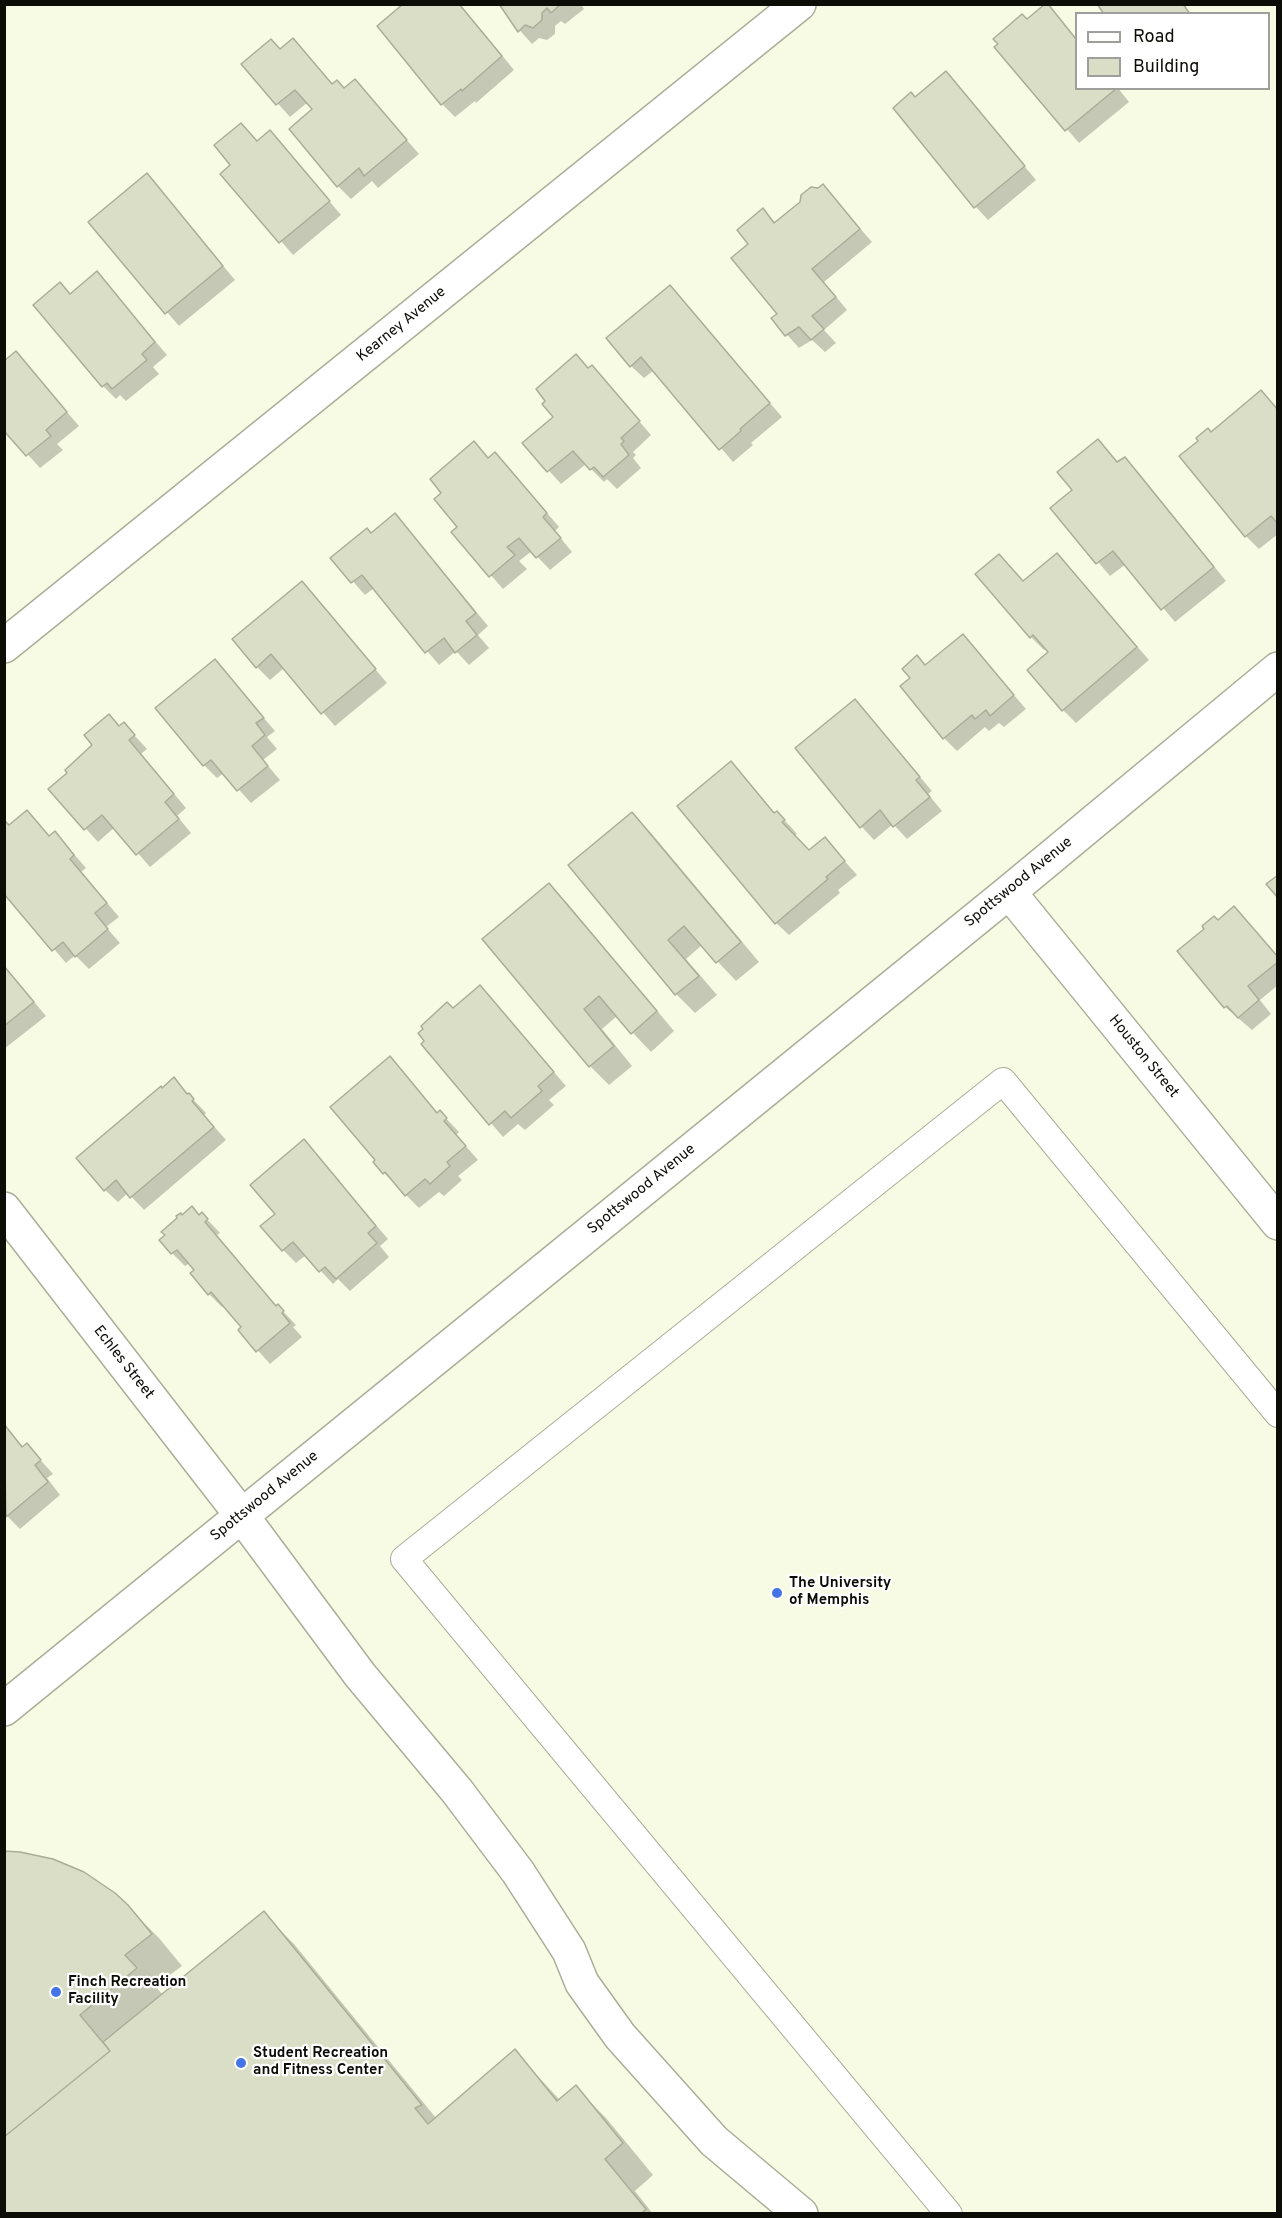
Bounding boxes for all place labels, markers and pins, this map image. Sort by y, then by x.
place label: The University of Memphis [789,1575,891,1610]
marker: The University of Memphis [770,1586,784,1600]
place label: Finch Recreation Facility [68,1974,186,2009]
marker: Finch Recreation Facility [49,1985,63,1999]
place label: Student Recreation and Fitness Center [253,2045,388,2080]
marker: Student Recreation and Fitness Center [234,2056,248,2070]

